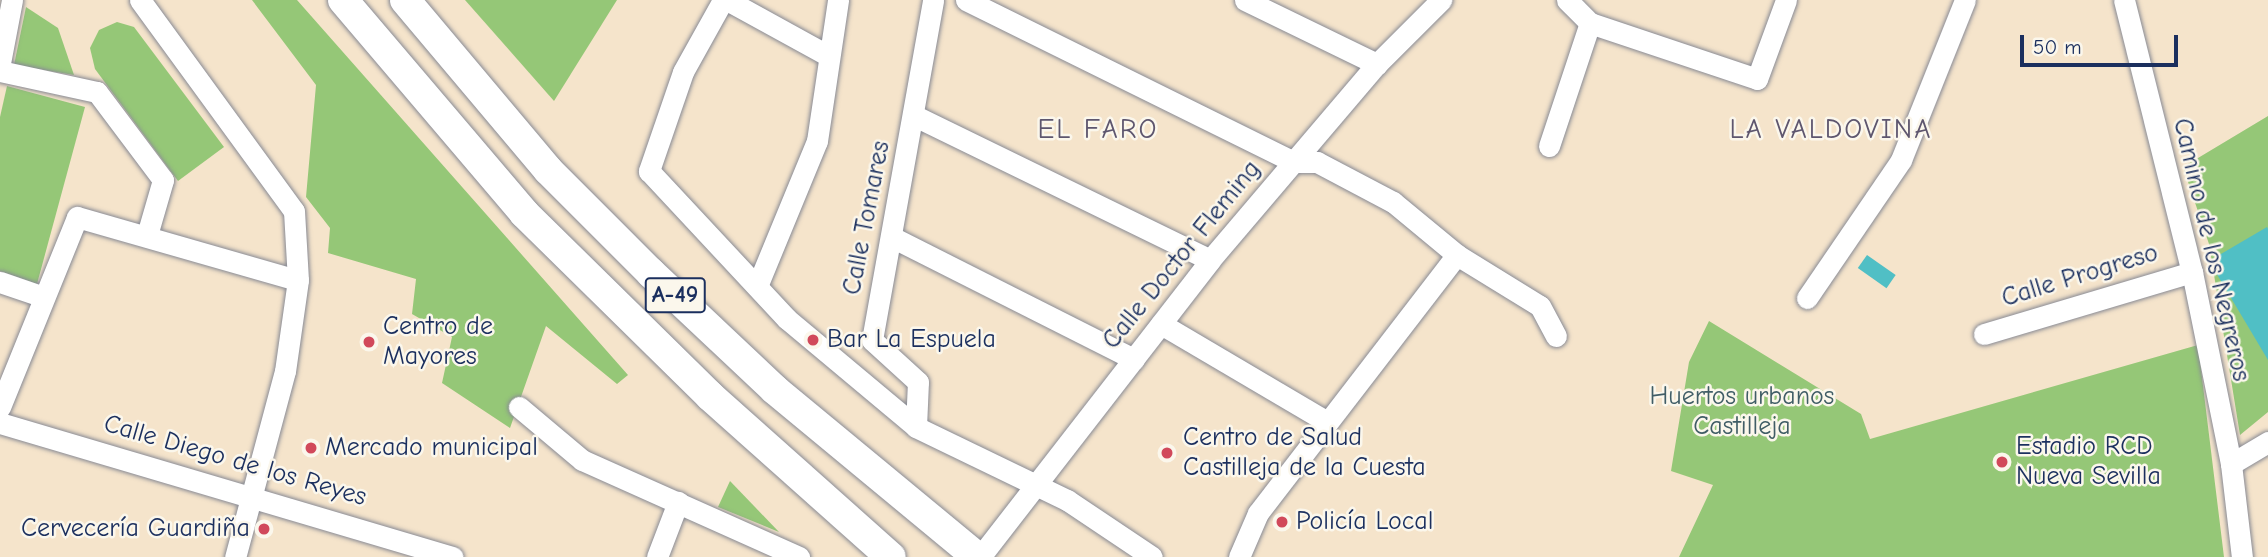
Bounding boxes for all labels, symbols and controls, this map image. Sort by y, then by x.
scale bar [2023,21,2180,65]
text: 50 m [2033,35,2082,59]
district label: EL FARO [1038,112,1158,146]
district label: LA VALDOVINA [1731,112,1931,146]
street label: Camino de los Negreros [2166,115,2256,385]
street label: Calle Tomares [837,138,897,298]
street label: Calle Doctor Fleming [1096,154,1268,356]
street label: Calle Progreso [1998,237,2162,315]
road number: A-49 [644,274,706,316]
place label: Centro de Mayores [383,311,493,372]
place label: Bar La Espuela [827,324,996,356]
marker: Bar La Espuela [805,332,821,348]
marker: Centro de Mayores [361,334,377,350]
park label: Huertos urbanos Castilleja [1650,381,1834,442]
street label: Calle Diego de los Reyes [100,409,370,513]
place label: Centro de Salud Castilleja de la Cuesta [1183,422,1426,484]
place label: Estadio RCD Nueva Sevilla [2016,431,2161,492]
place label: Mercado municipal [325,432,538,464]
marker: Mercado municipal [303,440,319,456]
marker: Centro de Salud Castilleja de la Cuesta [1157,443,1177,463]
marker: Estadio RCD Nueva Sevilla [1994,454,2010,470]
place label: Policía Local [1296,506,1433,538]
place label: Cervecería Guardiña [21,513,250,545]
marker: Policía Local [1274,514,1290,530]
marker: Cervecería Guardiña [256,521,272,537]

